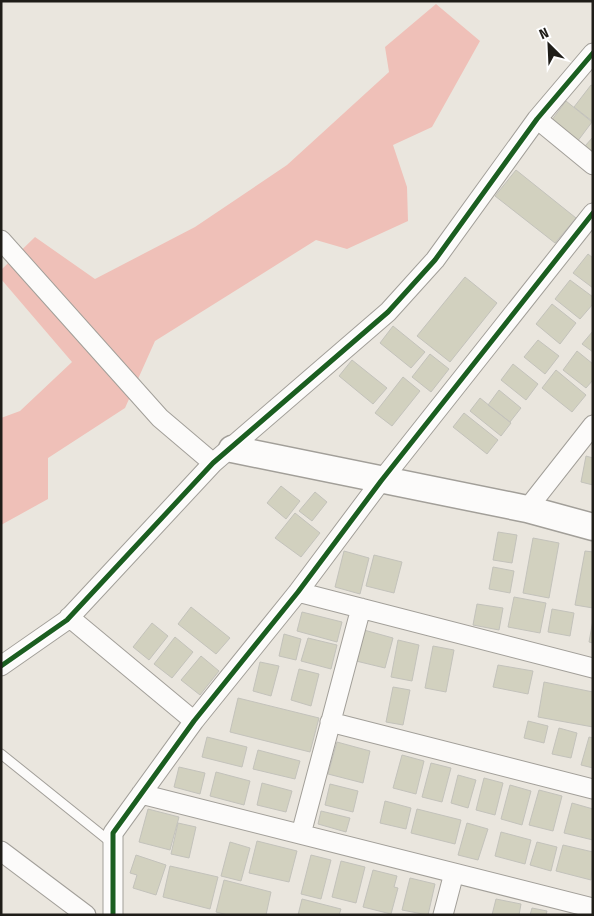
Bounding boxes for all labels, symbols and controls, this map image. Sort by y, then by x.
north arrow [524,20,574,70]
text: N [537,24,551,43]

